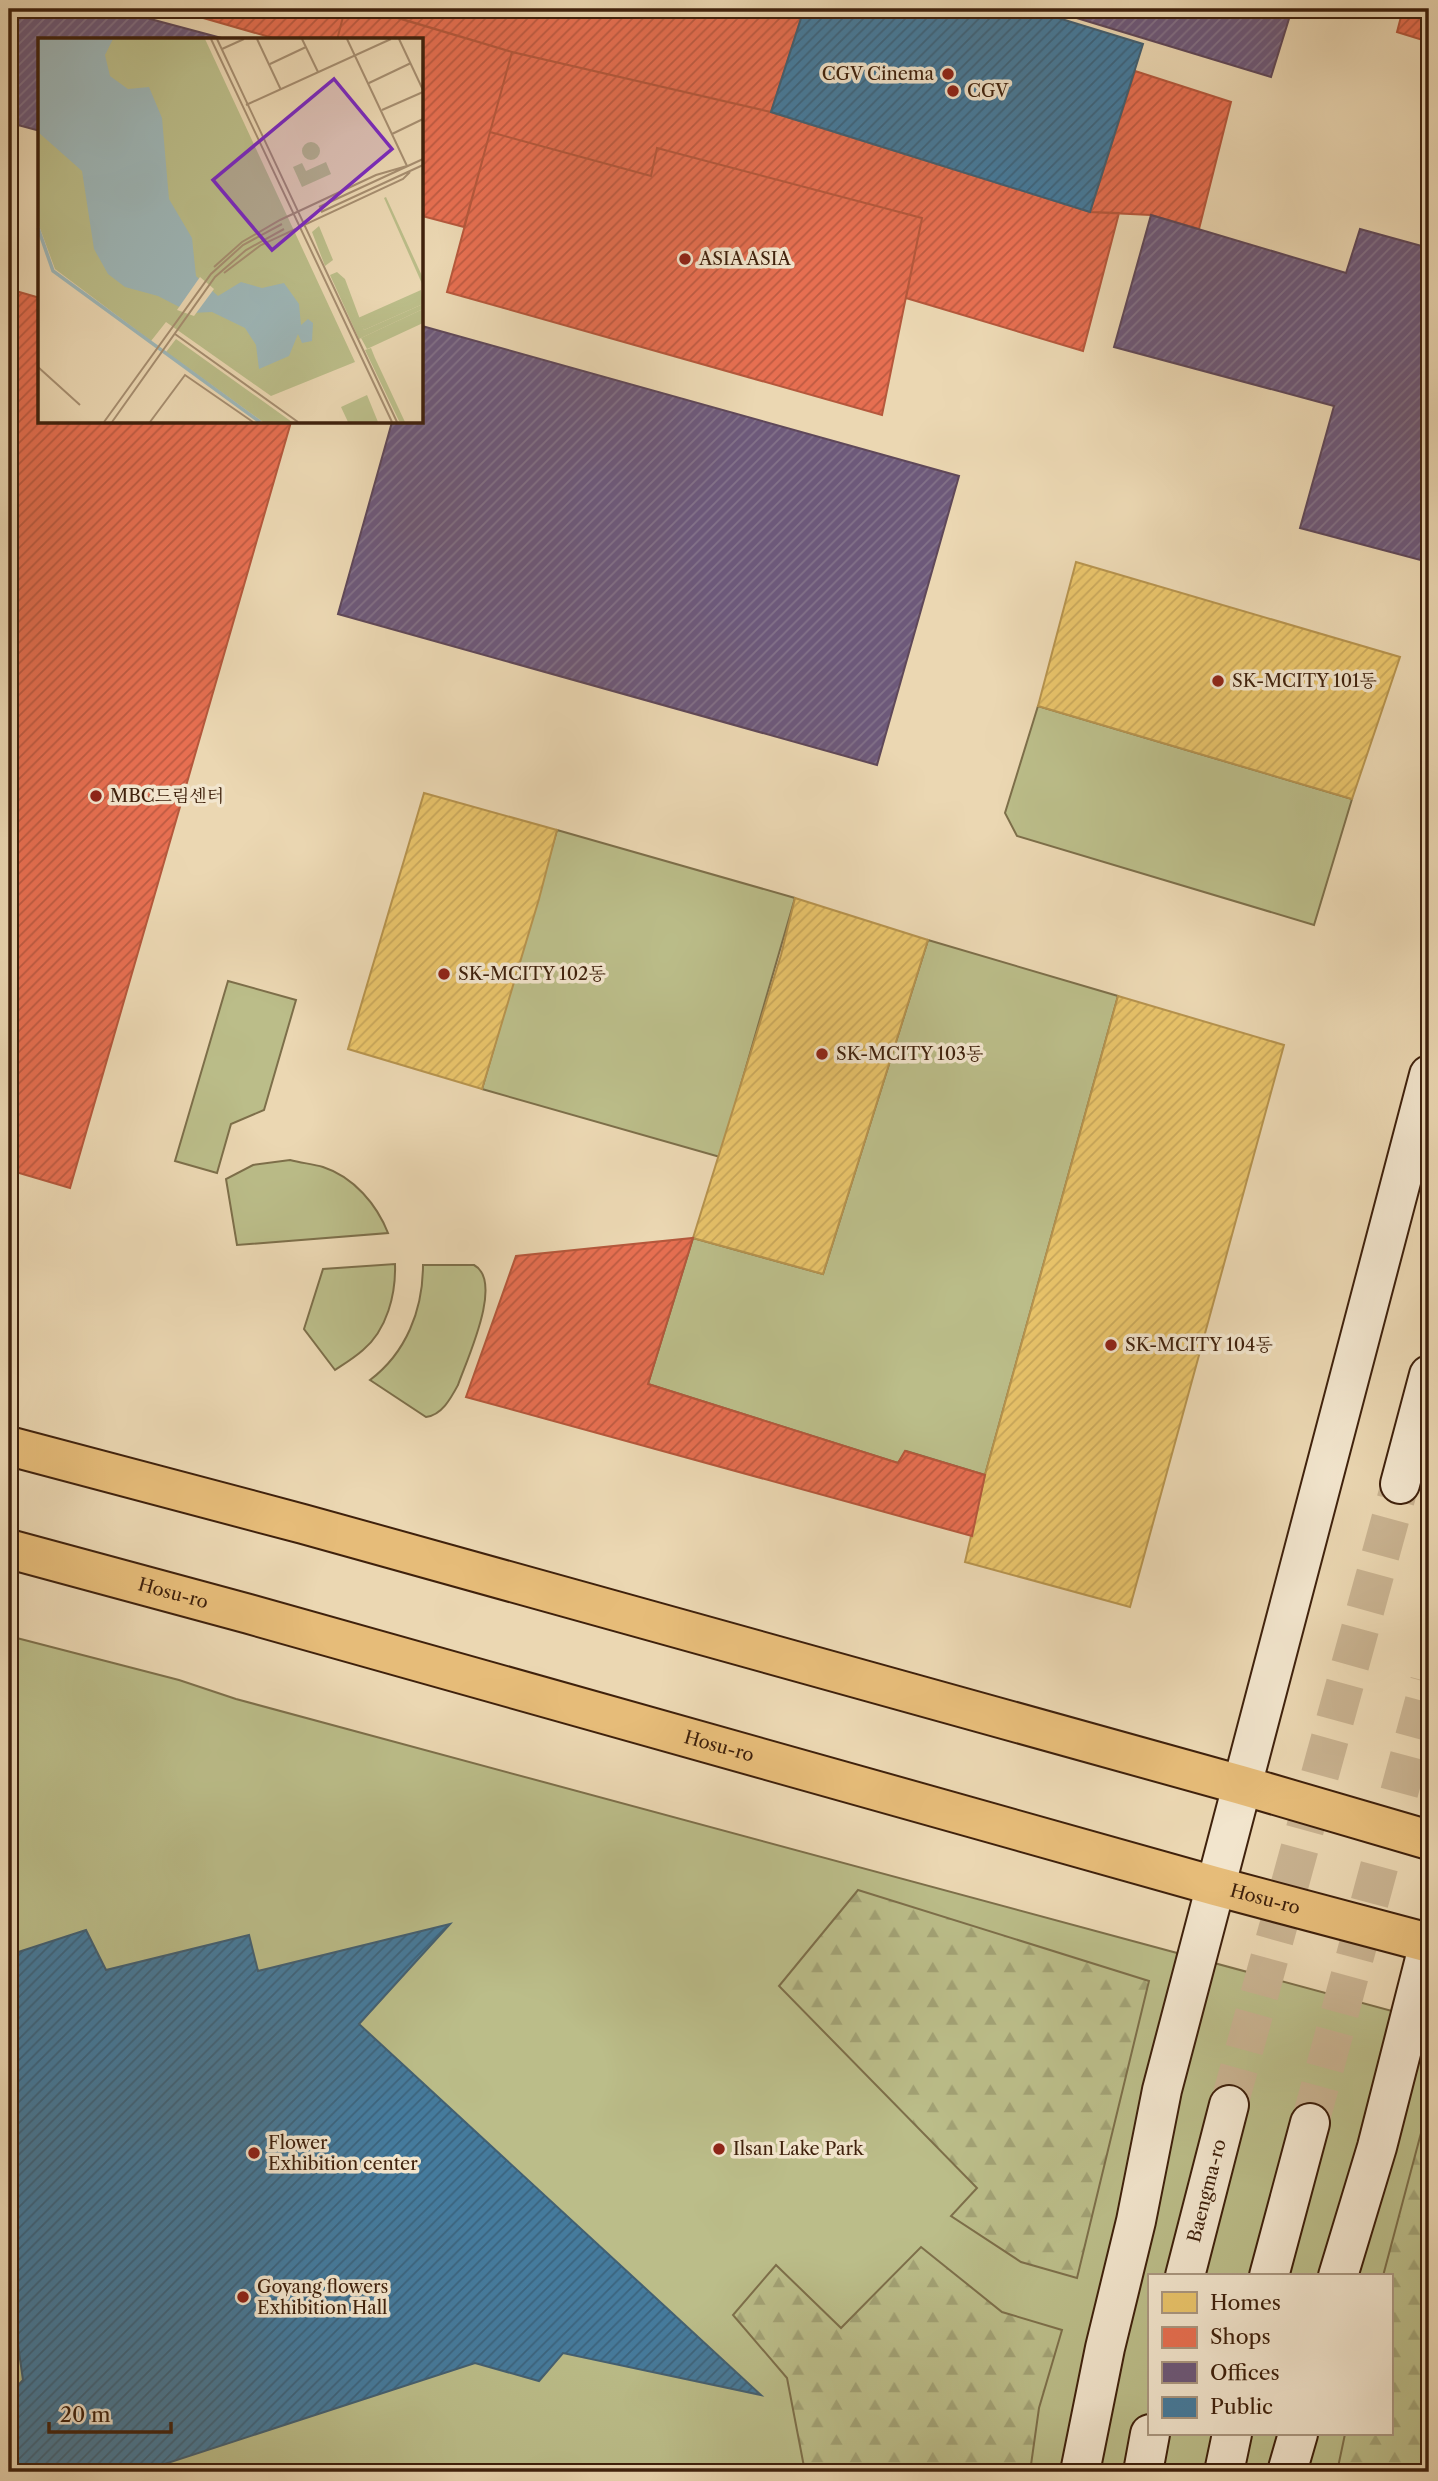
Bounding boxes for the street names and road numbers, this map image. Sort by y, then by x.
street label: Hosu-ro [136,1573,211,1613]
street label: Hosu-ro [682,1726,757,1767]
street label: Hosu-ro [1228,1879,1302,1919]
street label: Baengma-ro [1183,2137,1231,2245]

